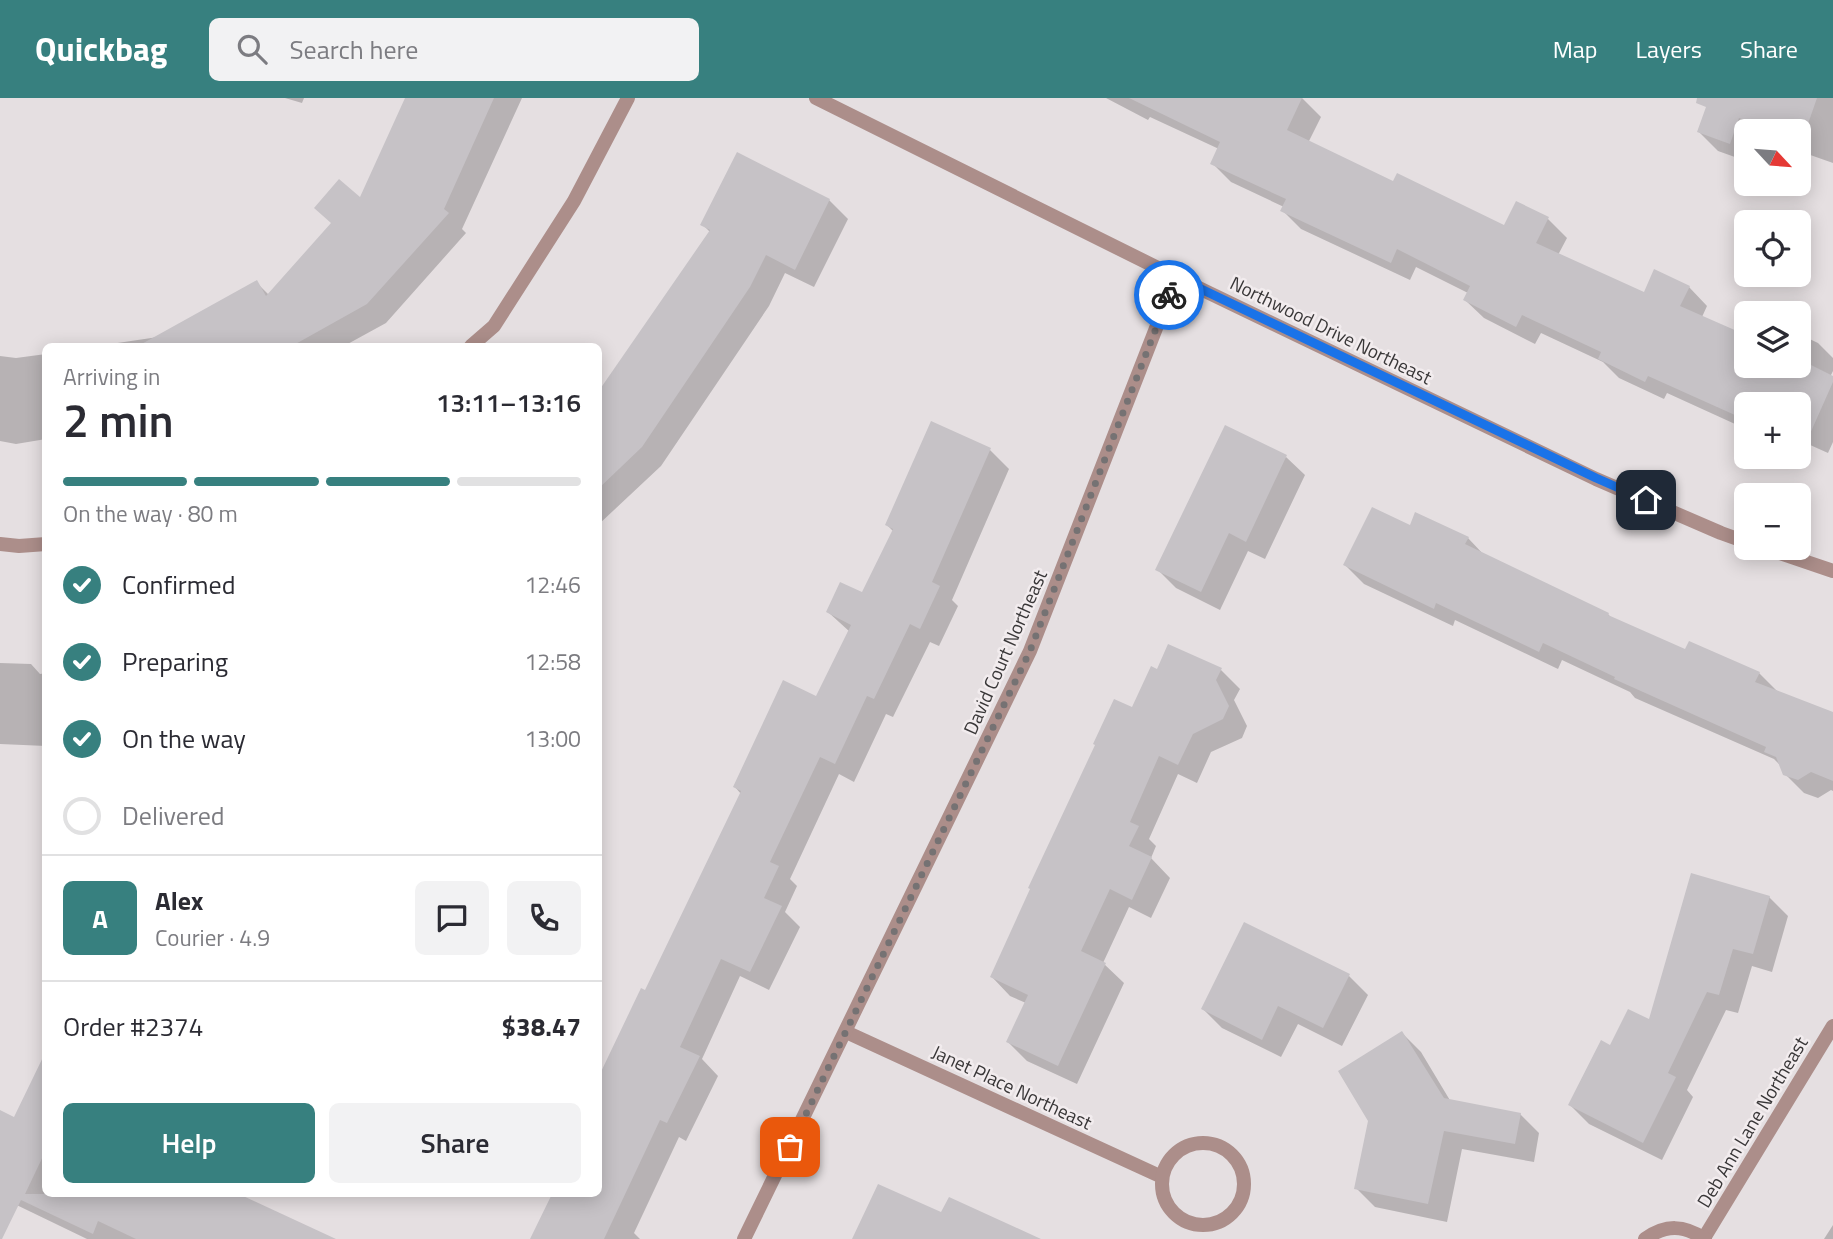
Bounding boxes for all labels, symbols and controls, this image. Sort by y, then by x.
search box [209,18,699,81]
text: Quickbag [35,24,167,74]
icon: search [233,30,271,68]
text: Search here [289,30,418,69]
text: Map [1553,31,1598,67]
text: Layers [1636,31,1702,67]
text: Share [1740,31,1798,67]
north arrow [1734,119,1811,196]
map controls [1734,119,1811,560]
button: locate [1734,210,1811,287]
courier [1134,260,1204,330]
street label: Northwood Drive Northeast [1225,268,1437,391]
icon: bike [1150,276,1188,314]
button: layers [1734,301,1811,378]
text: Arriving in [63,359,160,394]
text: 13:11–13:16 [436,383,581,422]
text: 2 min [63,385,174,455]
button: + [1734,392,1811,469]
pin [1616,470,1676,530]
icon: home [1627,481,1665,519]
button: − [1734,483,1811,560]
text: On the way · 80 m [63,496,238,531]
street label: David Court Northeast [955,564,1054,739]
text: Confirmed [122,565,236,604]
icon: check [63,566,101,604]
text: 12:46 [524,567,581,602]
text: Preparing [122,642,228,681]
icon: check [63,643,101,681]
text: 12:58 [524,644,581,679]
text: On the way [122,719,246,758]
icon: check [63,720,101,758]
text: 13:00 [524,721,581,756]
text: Delivered [122,796,225,835]
text: Alex [155,881,203,920]
button: chat [415,881,489,955]
button: phone [507,881,581,955]
text: A [92,899,108,938]
text: Courier · 4.9 [155,920,270,955]
text: Order #2374 [63,1007,203,1046]
text: $38.47 [502,1007,581,1046]
street label: Deb Ann Lane Northeast [1689,1030,1814,1213]
street label: Janet Place Northeast [927,1037,1097,1137]
button: Help [63,1103,315,1183]
button: Share [329,1103,581,1183]
pin [760,1117,820,1177]
icon: bag [771,1128,809,1166]

